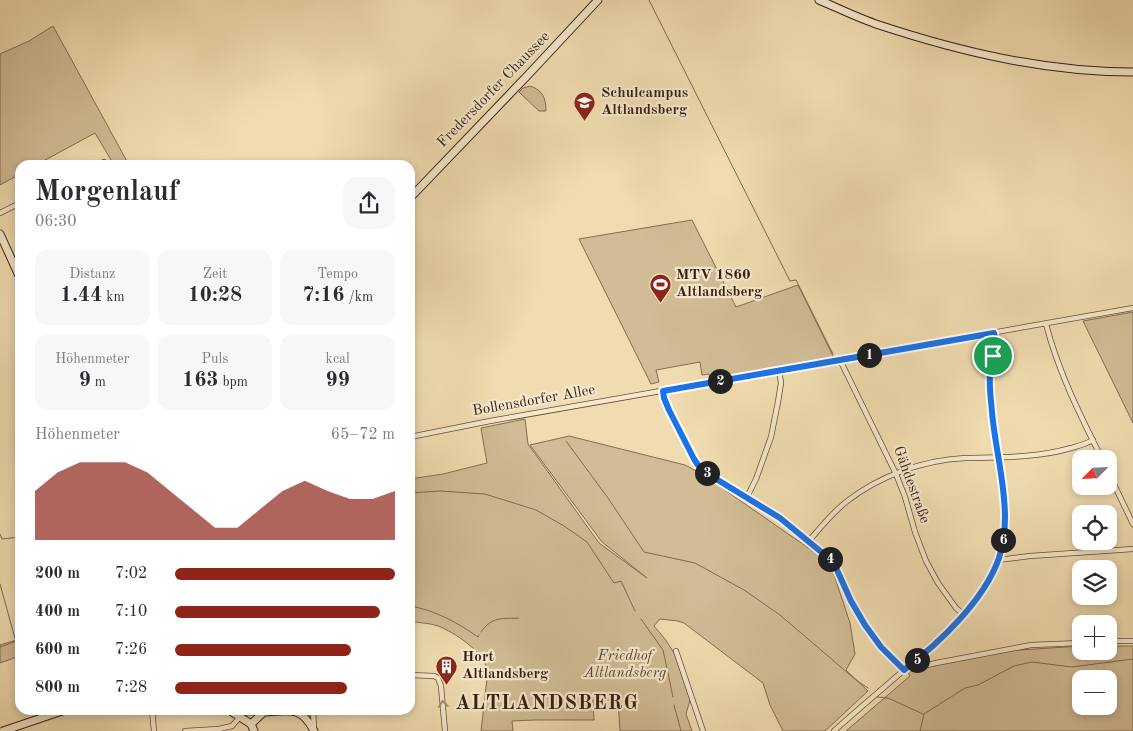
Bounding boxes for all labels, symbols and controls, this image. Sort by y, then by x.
street label: Fredersdorfer Chaussee [435,29,553,151]
place label: Schulcampus Altlandsberg [601,86,688,118]
school or university icon: Schulcampus Altlandsberg [573,90,597,121]
button: share [343,177,395,229]
text: Morgenlauf [35,179,179,207]
text: 06:30 [35,214,77,230]
text: Distanz [69,267,115,281]
text: Zeit [203,267,227,281]
text: Tempo [317,267,358,281]
place label: MTV 1860 Altlandsberg [676,268,763,300]
sports icon: MTV 1860 Altlandsberg [648,272,672,303]
text: 1.44 [60,285,102,306]
text: 10:28 [188,285,242,306]
text: 7:16 [302,285,345,306]
text: km [102,290,125,304]
text: /km [345,290,373,304]
pin [972,335,1014,377]
pin: 1 [856,342,882,368]
icon: arrive [979,342,1007,370]
text: 1 [865,348,874,362]
text: Höhenmeter [55,352,129,366]
text: Puls [202,352,228,366]
text: kcal [326,352,350,366]
pin: 2 [708,368,732,394]
text: 9 [79,370,91,391]
text: 163 [182,370,219,391]
text: 99 [325,370,350,391]
text: 2 [716,374,725,388]
text: m [91,375,106,389]
text: bpm [219,375,248,389]
street label: Bollensdorfer Allee [471,383,597,419]
text: Höhenmeter [35,427,120,443]
text: 65–72 m [331,427,395,443]
street label: Gähdestraße [890,444,932,526]
north arrow [1072,450,1118,495]
map controls [1072,450,1117,715]
pin: 3 [694,460,720,486]
text: 3 [703,466,712,480]
button: locate [1072,505,1117,550]
pin: 6 [990,528,1016,552]
text: 6 [999,533,1008,547]
pin: 4 [818,546,842,572]
text: 4 [826,552,835,566]
button: layers [1072,560,1117,605]
text: 200 m [35,566,80,582]
text: 7:02 [115,566,147,582]
text: 400 m [35,604,80,620]
text: 7:10 [115,604,147,620]
button: + [1072,615,1117,660]
text: 600 m [35,642,80,658]
text: 7:26 [115,642,147,658]
pin: 5 [904,648,930,672]
park label: Friedhof Altlandsberg [583,649,666,681]
place label: Hort Altlandsberg [462,650,549,682]
text: 5 [913,653,922,667]
building icon: Hort Altlandsberg [434,654,458,685]
button: − [1072,670,1117,715]
text: 800 m [35,680,80,696]
text: 7:28 [115,680,147,696]
district label: ALTLANDSBERG [455,694,639,714]
one-way arrow [437,700,448,708]

